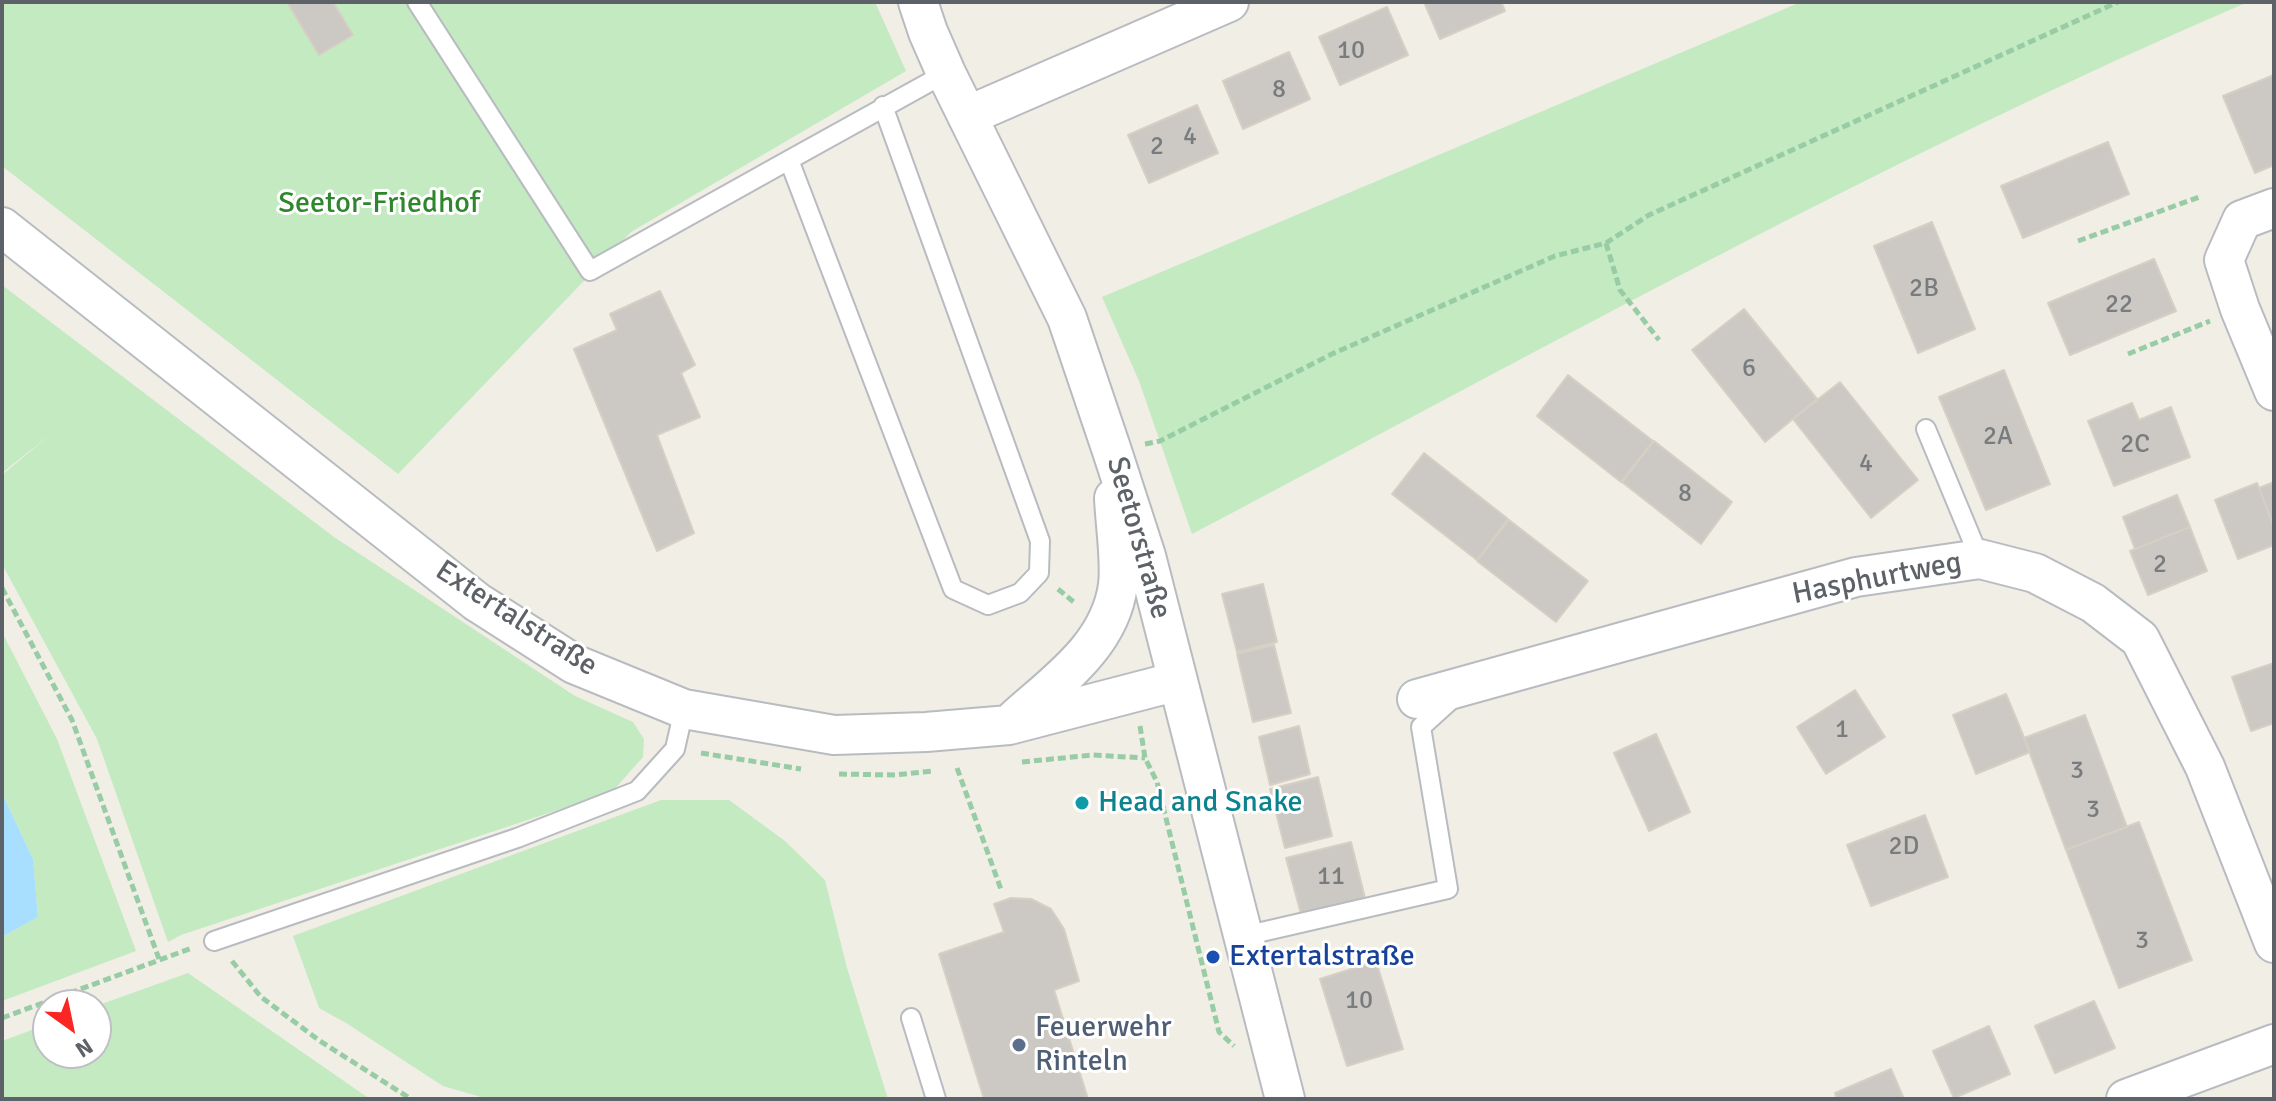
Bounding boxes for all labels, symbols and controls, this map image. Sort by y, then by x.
house number: 10 [1337,35,1365,67]
house number: 8 [1272,74,1286,106]
house number: 4 [1183,121,1197,153]
house number: 2 [1150,131,1164,163]
park label: Seetor-Friedhof [278,186,480,222]
house number: 2B [1909,273,1939,305]
house number: 22 [2105,289,2133,321]
house number: 6 [1742,353,1756,385]
house number: 2A [1983,421,2013,453]
house number: 2C [2120,429,2150,461]
house number: 4 [1859,448,1873,480]
street label: Seetorstraße [1098,453,1178,623]
house number: 8 [1678,478,1692,510]
street label: Hasphurtweg [1789,545,1965,613]
house number: 2 [2153,549,2167,581]
street label: Extertalstraße [428,553,604,685]
house number: 1 [1835,714,1849,746]
house number: 3 [2070,755,2084,787]
place label: Head and Snake [1098,785,1303,821]
marker: Head and Snake [1073,794,1091,812]
house number: 3 [2086,794,2100,826]
house number: 2D [1889,831,1919,863]
house number: 11 [1317,861,1345,893]
house number: 3 [2135,925,2149,957]
place label: Extertalstraße [1229,939,1415,975]
marker: Extertalstraße [1204,948,1222,966]
house number: 10 [1345,985,1373,1017]
north arrow [32,989,112,1069]
place label: Feuerwehr Rinteln [1035,1010,1172,1080]
text: N [70,1032,98,1063]
marker: Feuerwehr Rinteln [1010,1036,1028,1054]

